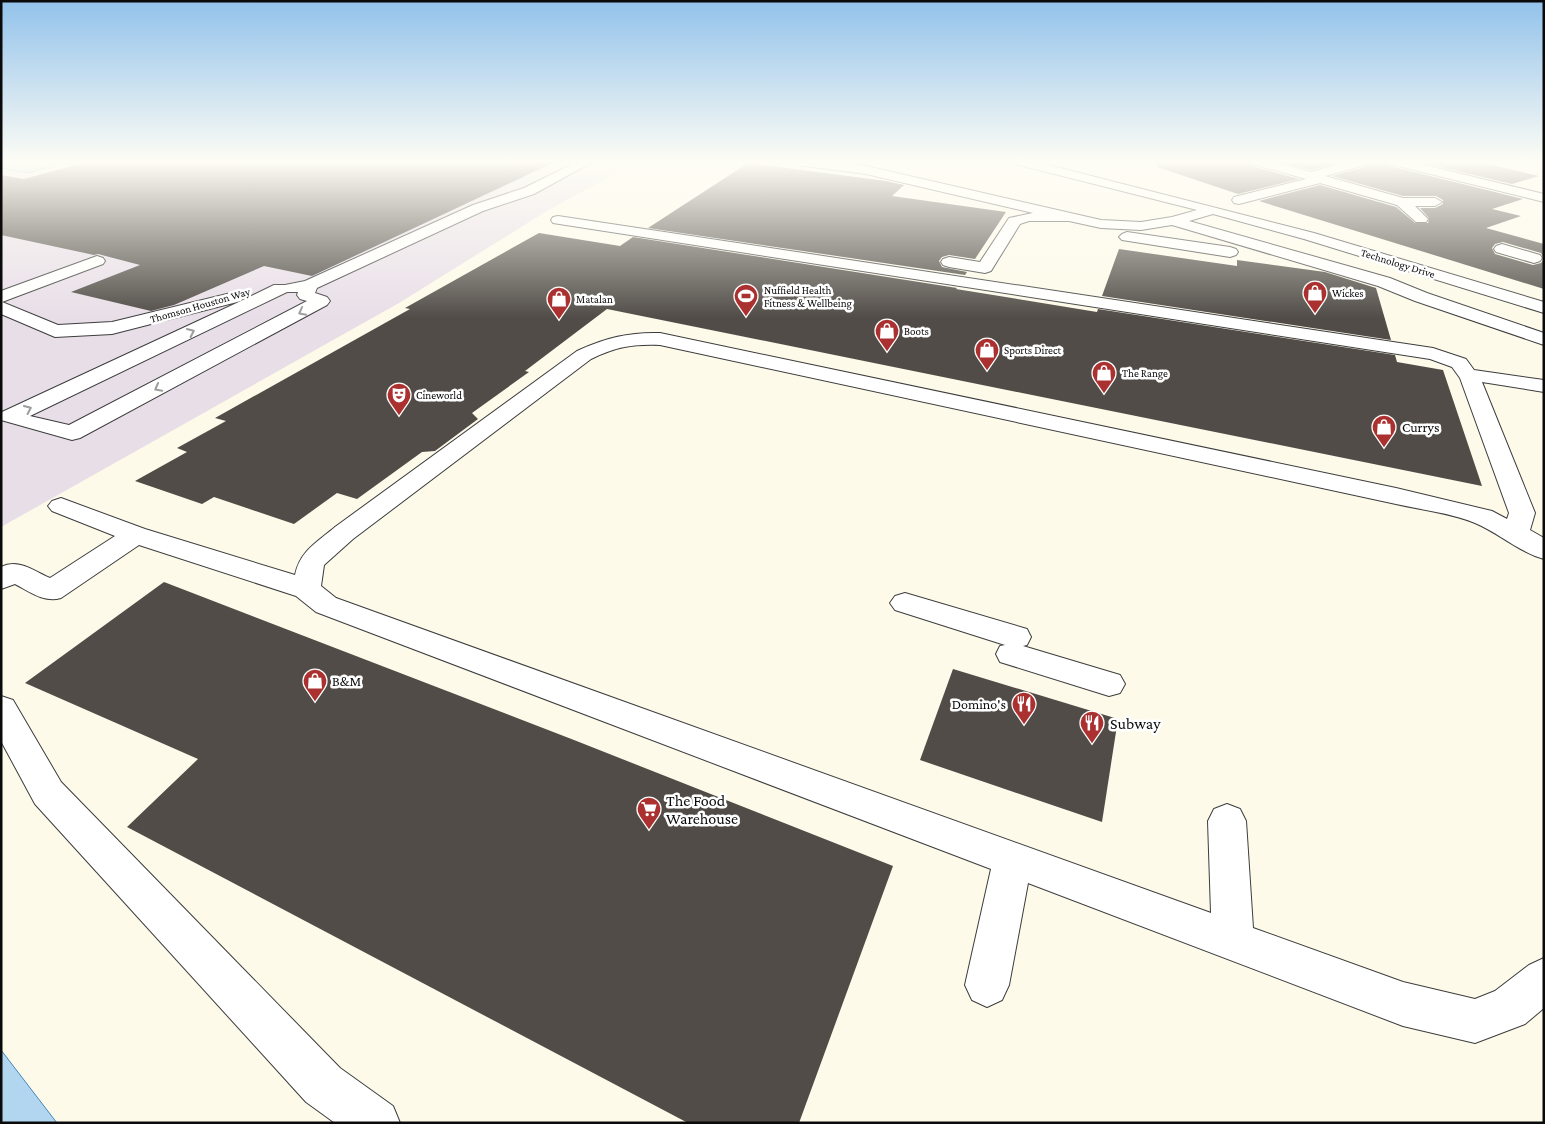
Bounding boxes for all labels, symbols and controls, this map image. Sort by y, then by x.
street label: Technology Drive [1359,246,1437,281]
shop icon: Wickes [1302,280,1328,314]
sports icon: Nuffield Health Fitness & Wellbeing [733,283,759,317]
place label: Nuffield Health Fitness & Wellbeing [764,284,853,310]
street label: Thomson Houston Way [149,285,253,326]
shop icon: Matalan [546,286,572,320]
place label: Wickes [1332,287,1364,299]
place label: Matalan [576,293,613,305]
one-way arrow [298,306,307,316]
shop icon: Boots [874,318,900,352]
place label: Boots [904,325,929,337]
one-way arrow [186,328,195,339]
shop icon: Sports Direct [974,337,1000,371]
place label: Sports Direct [1004,344,1061,357]
shop icon: The Range [1091,360,1117,394]
place label: The Range [1122,367,1168,380]
one-way arrow [154,381,163,391]
theatre icon: Cineworld [386,382,412,416]
place label: Cineworld [416,389,462,401]
one-way arrow [23,404,32,415]
shop icon: Currys [1371,414,1397,448]
place label: Currys [1402,419,1439,435]
shop icon: B&M [302,668,328,702]
place label: B&M [332,673,361,689]
restaurant icon: Domino's [1011,691,1037,725]
place label: Domino's [952,696,1006,712]
restaurant icon: Subway [1079,710,1105,744]
place label: Subway [1110,715,1161,733]
place label: The Food Warehouse [666,792,738,827]
supermarket icon: The Food Warehouse [636,796,662,830]

